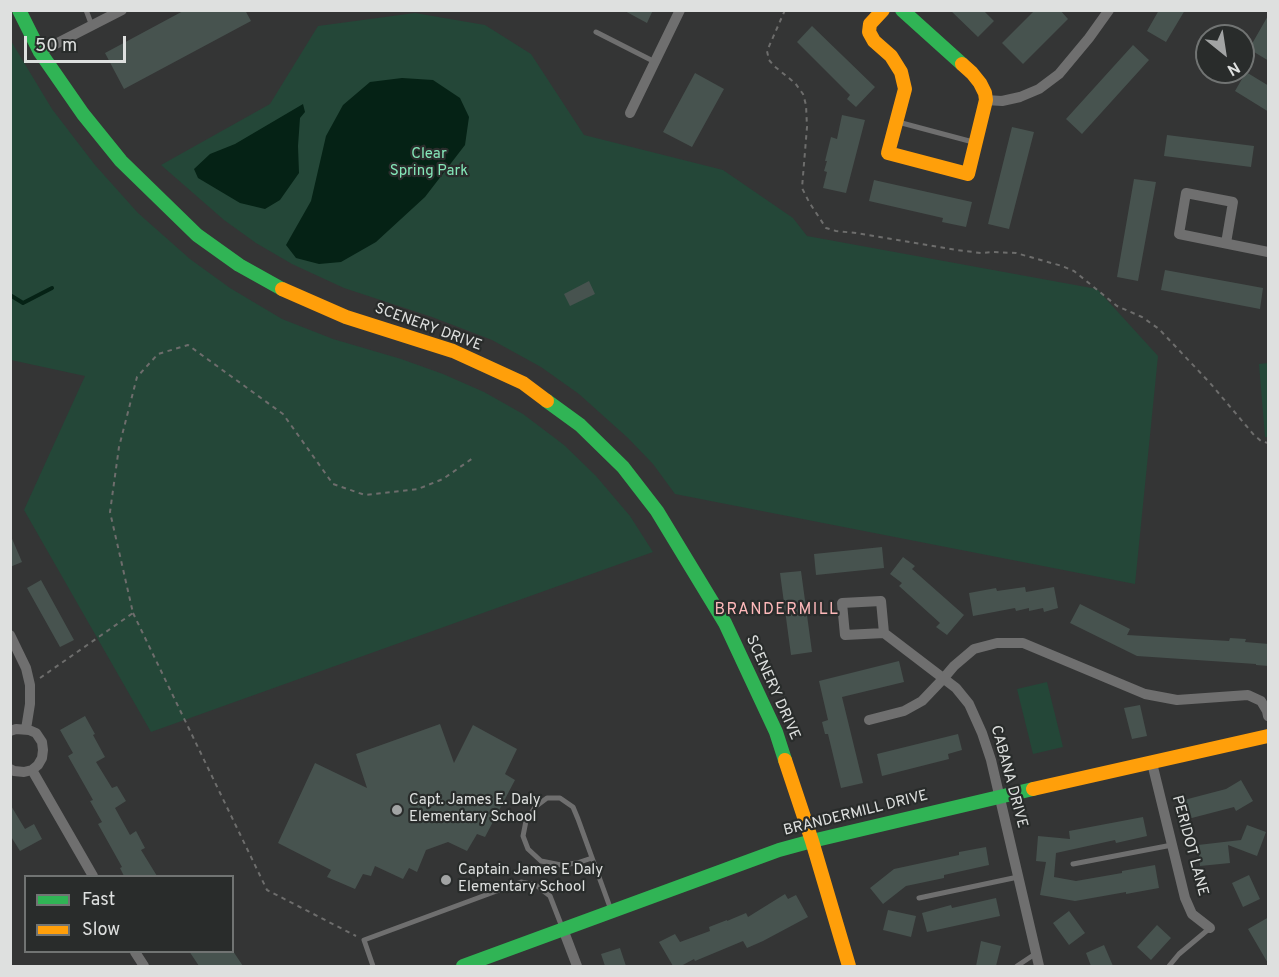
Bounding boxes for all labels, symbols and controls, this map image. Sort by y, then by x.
scale bar [27,24,129,62]
north arrow [1195,24,1255,84]
text: 50 m [35,35,77,58]
text: N [1223,56,1243,79]
park label: Clear Spring Park [390,146,468,181]
street label: SCENERY DRIVE [372,300,484,356]
district label: BRANDERMILL [714,601,840,621]
street label: SCENERY DRIVE [741,633,803,743]
street label: CABANA DRIVE [986,724,1030,830]
street label: BRANDERMILL DRIVE [782,787,930,841]
place label: Capt. James E. Daly Elementary School [409,792,541,827]
street label: PERIDOT LANE [1167,794,1211,898]
marker: Capt. James E. Daly Elementary School [390,803,404,817]
place label: Captain James E Daly Elementary School [458,862,603,897]
marker: Captain James E Daly Elementary School [439,873,453,887]
legend [24,875,234,953]
text: Fast [82,889,115,912]
text: Slow [82,919,120,942]

